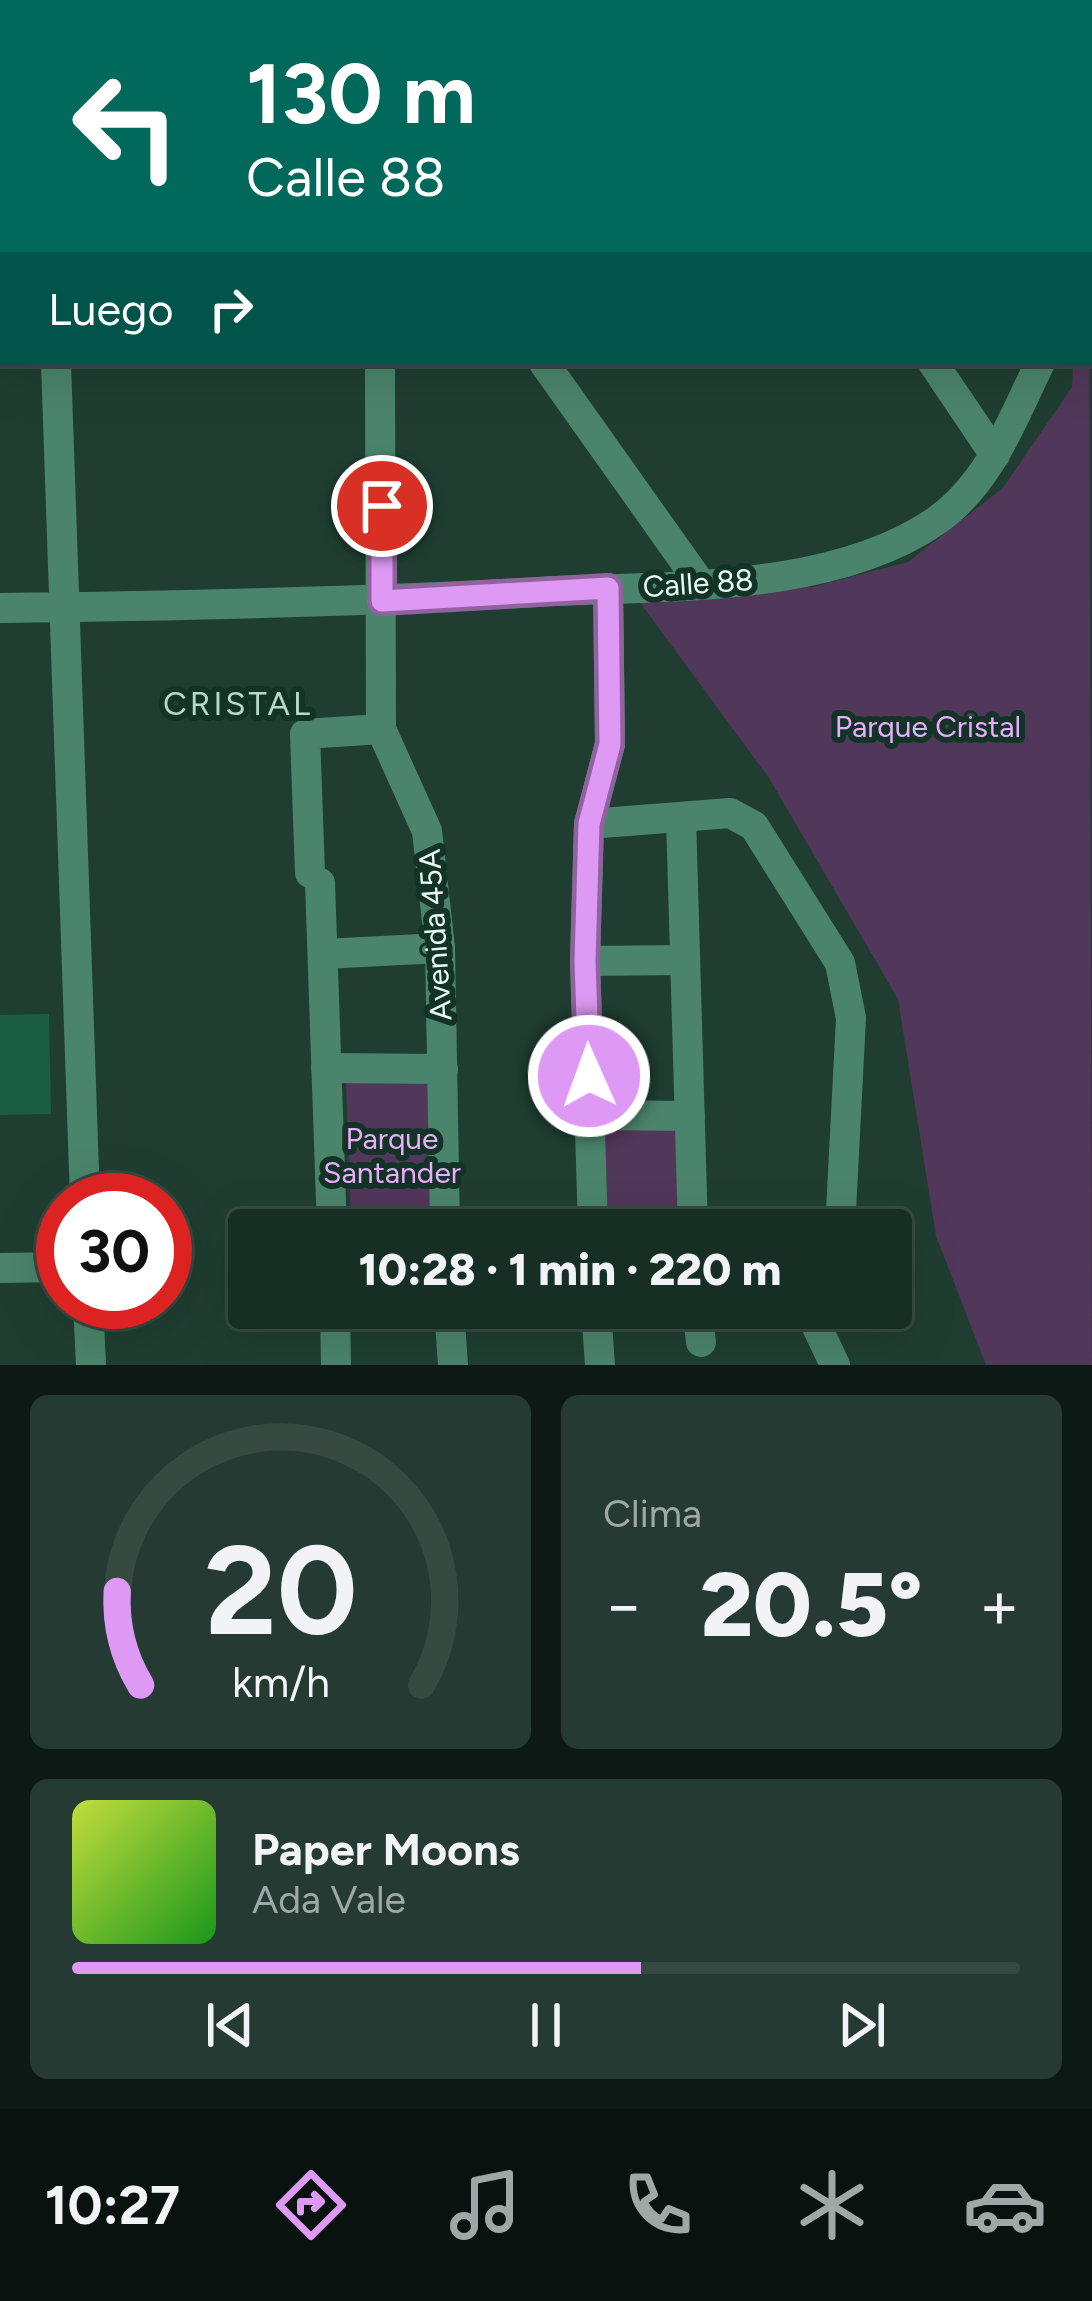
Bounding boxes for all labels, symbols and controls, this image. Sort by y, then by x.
text: 130 m [246,43,476,144]
icon: left [48,48,204,204]
text: Calle 88 [246,145,445,210]
icon: right [198,276,264,342]
text: Luego [48,282,174,336]
pin [331,455,433,557]
icon: arrive [349,473,415,539]
street label: Calle 88 [641,561,755,605]
district label: CRISTAL [163,684,313,723]
park label: Parque Cristal [835,708,1021,745]
street label: Avenida 45A [411,847,459,1022]
position arrow [526,1013,652,1139]
park label: Parque Santander [323,1120,461,1191]
speed limit sign: 30 [36,1173,192,1329]
text: 10:28 · 1 min · 220 m [359,1242,781,1296]
text: Clima [603,1490,702,1537]
text: 20 [204,1515,357,1665]
text: 20.5° [700,1550,923,1659]
text: − [603,1565,644,1645]
text: + [979,1565,1020,1645]
text: km/h [232,1656,329,1708]
text: Paper Moons [252,1822,520,1876]
text: Ada Vale [252,1876,406,1923]
icon: previous [197,1992,263,2058]
icon: pause [513,1992,579,2058]
icon: next [829,1992,895,2058]
icon: directions [269,2163,353,2247]
icon: music [443,2163,527,2247]
icon: phone [616,2163,700,2247]
icon: climate [790,2163,874,2247]
icon: car [963,2163,1047,2247]
text: 10:27 [45,2173,180,2238]

